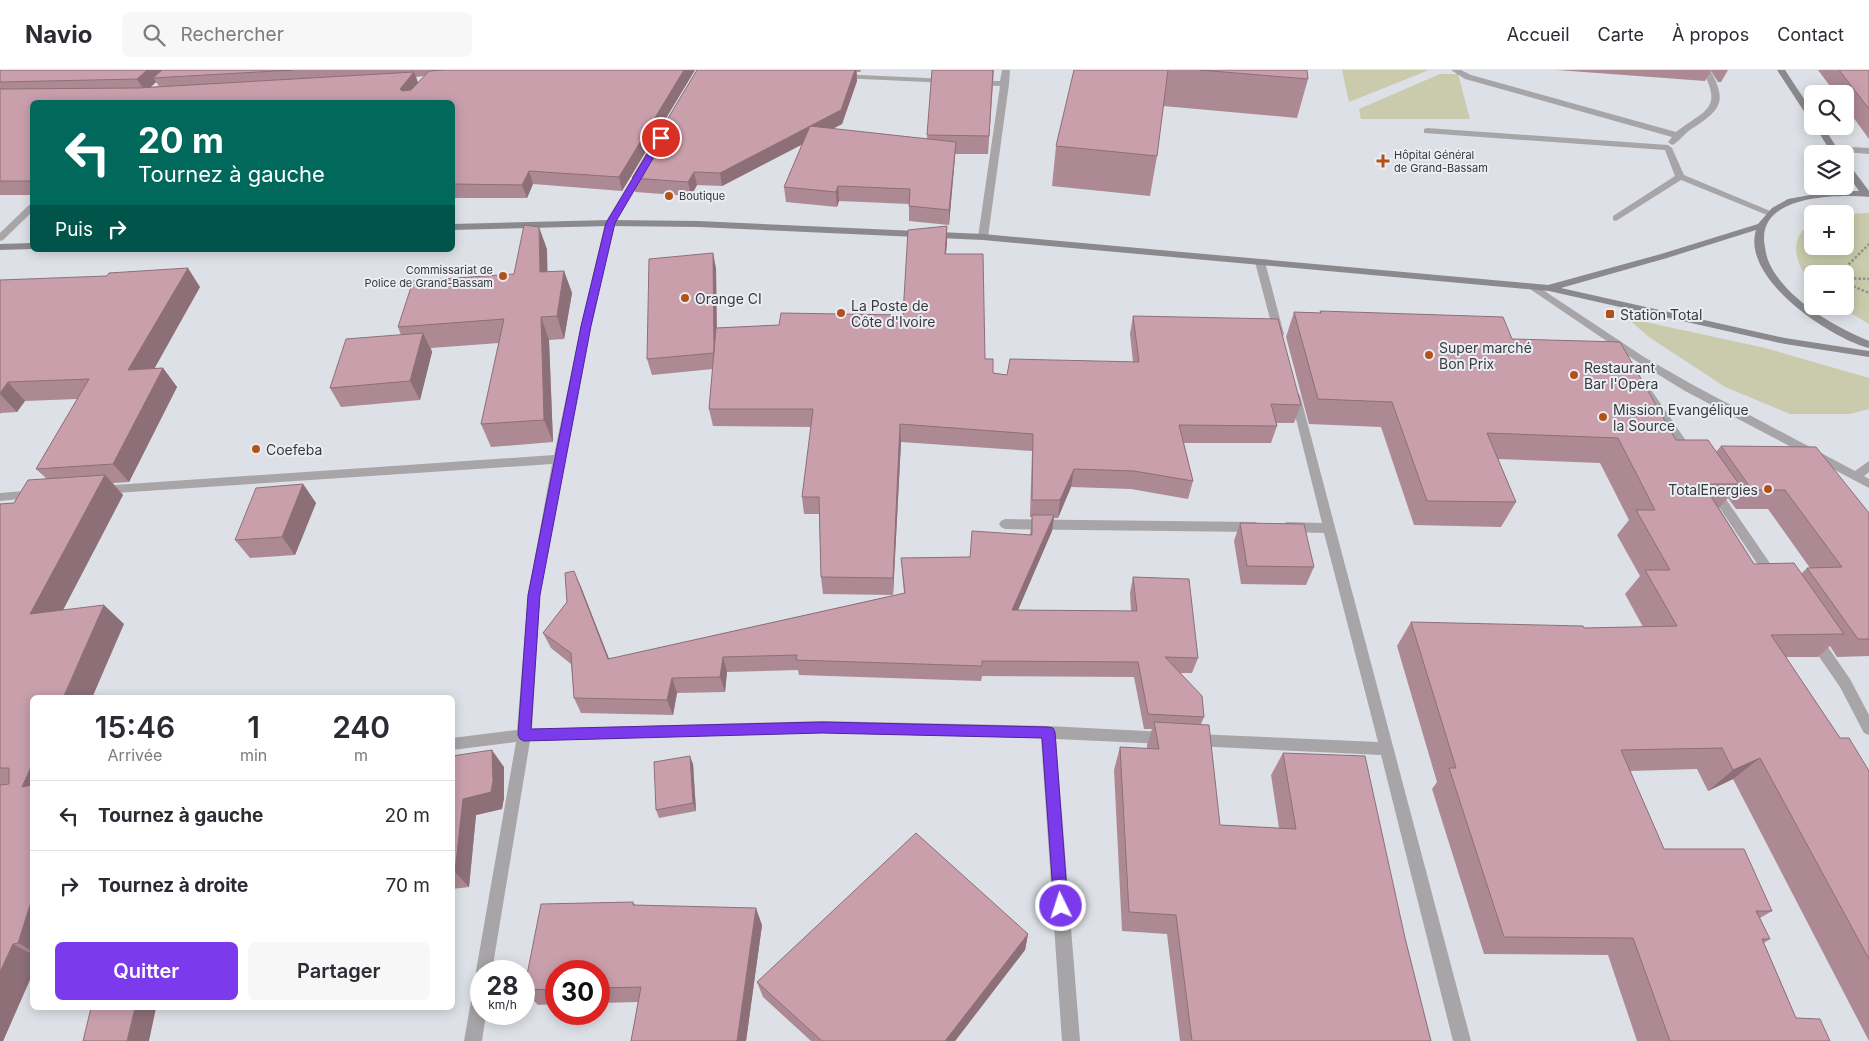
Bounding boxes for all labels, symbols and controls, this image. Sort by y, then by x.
search box [122,12,472,57]
text: Navio [25,20,92,49]
icon: search [140,21,168,49]
text: Rechercher [180,23,284,46]
text: Accueil [1507,24,1570,45]
text: Carte [1598,24,1644,45]
text: À propos [1672,24,1749,45]
text: Contact [1777,24,1844,45]
map controls [1804,85,1854,315]
button: search [1804,85,1854,135]
pin [640,117,682,159]
text: 20 m [138,119,224,161]
icon: left [55,120,120,185]
icon: arrive [647,124,675,152]
button: layers [1804,145,1854,195]
place label: Hôpital Général de Grand-Bassam [1394,148,1488,175]
marker: Hôpital Général de Grand-Bassam [1376,154,1390,168]
text: Tournez à gauche [138,161,325,187]
place label: Boutique [679,189,725,203]
marker: Boutique [663,190,675,202]
button: + [1804,205,1854,255]
icon: right [103,215,131,243]
text: Puis [55,218,93,241]
place label: Commissariat de Police de Grand-Bassam [364,263,493,290]
button: − [1804,265,1854,315]
marker: Commissariat de Police de Grand-Bassam [497,270,509,282]
place label: Orange CI [695,290,762,307]
marker: Orange CI [679,292,691,304]
place label: La Poste de Côte d'Ivoire [851,297,935,330]
place label: Station Total [1620,306,1702,323]
marker: La Poste de Côte d'Ivoire [835,307,847,319]
marker: Station Total [1604,308,1616,320]
place label: Super marché Bon Prix [1439,339,1532,372]
marker: Super marché Bon Prix [1423,349,1435,361]
place label: Restaurant Bar l'Opera [1584,359,1658,392]
marker: Restaurant Bar l'Opera [1568,369,1580,381]
place label: Mission Evangélique la Source [1613,401,1749,434]
marker: Mission Evangélique la Source [1597,411,1609,423]
place label: Coefeba [266,441,322,458]
marker: Coefeba [250,443,262,455]
place label: TotalEnergies [1668,481,1758,498]
marker: TotalEnergies [1762,483,1774,495]
text: 15:46 [95,709,175,745]
text: 1 [247,709,260,745]
text: 240 [332,709,390,745]
text: Arrivée [108,745,162,765]
text: min [240,745,267,765]
text: m [354,745,368,765]
icon: left [55,802,83,830]
text: Tournez à gauche [98,804,263,827]
text: 20 m [384,804,430,827]
icon: right [55,872,83,900]
text: Tournez à droite [98,874,248,897]
text: 70 m [386,874,430,897]
position arrow [1034,879,1086,931]
button: Quitter [55,942,238,1000]
button: Partager [248,942,430,1000]
speed limit sign: 30 [545,960,610,1025]
text: 28 [486,971,519,1001]
text: km/h [488,997,517,1012]

